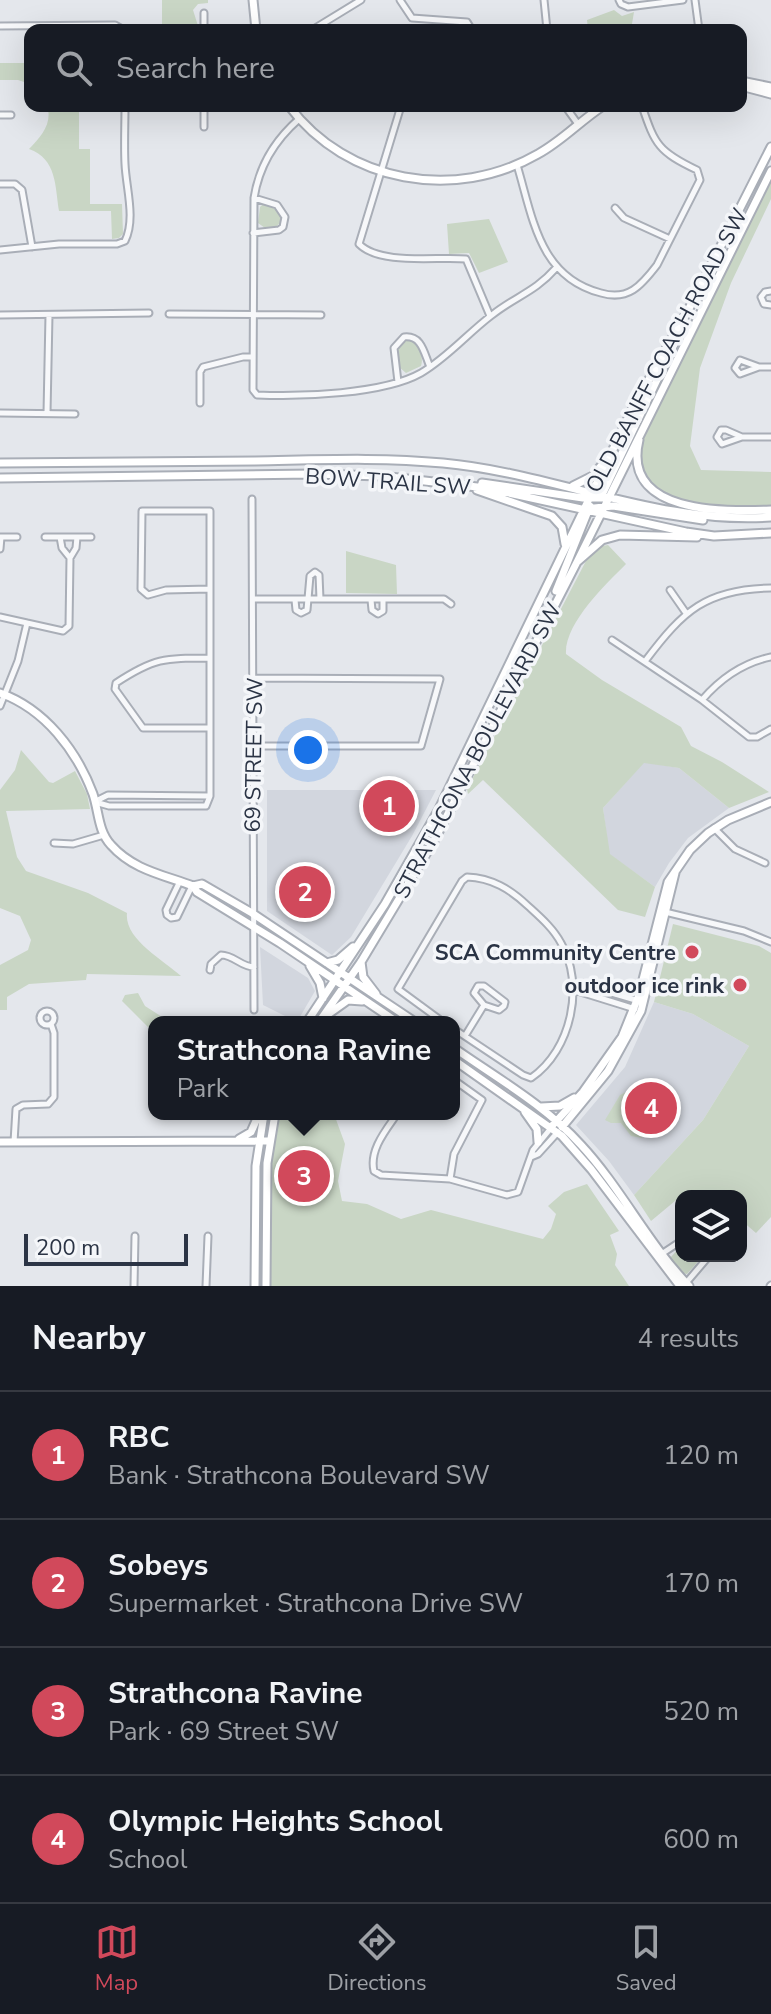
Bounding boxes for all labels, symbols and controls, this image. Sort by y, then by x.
search box [24,24,747,112]
icon: search [52,46,96,90]
text: Search here [116,48,275,89]
street label: OLD BANFF COACH ROAD SW [579,203,755,498]
street label: BOW TRAIL SW [304,461,472,503]
street label: STRATHCONA BOULEVARD SW [387,597,569,904]
street label: 69 STREET SW [238,677,270,833]
your location [288,730,328,770]
pin: 1 [363,776,415,836]
pin: 2 [279,862,331,922]
place label: SCA Community Centre [435,938,676,968]
marker: SCA Community Centre [683,943,701,961]
place label: outdoor ice rink [565,971,725,1001]
marker: outdoor ice rink [731,976,749,994]
popup [148,1016,460,1120]
text: Strathcona Ravine [177,1030,431,1071]
text: Park [177,1071,229,1106]
pin: 4 [625,1078,677,1138]
pin: 3 [278,1146,330,1206]
map controls [675,1190,747,1262]
button: layers [675,1190,747,1262]
scale bar [24,1230,188,1266]
text: 200 m [36,1233,100,1263]
text: Nearby [32,1315,146,1361]
text: 4 results [638,1321,739,1356]
text: RBC [108,1417,170,1458]
text: 1 [50,1438,66,1473]
text: 120 m [663,1438,739,1473]
text: Bank · Strathcona Boulevard SW [108,1458,490,1493]
text: Sobeys [108,1545,208,1586]
text: 2 [50,1566,66,1601]
text: 170 m [663,1566,739,1601]
text: Supermarket · Strathcona Drive SW [108,1586,523,1621]
text: Strathcona Ravine [108,1673,363,1714]
text: 3 [50,1694,66,1729]
text: 520 m [663,1694,739,1729]
text: Park · 69 Street SW [108,1714,339,1749]
text: Olympic Heights School [108,1801,443,1842]
text: 4 [50,1822,66,1857]
text: 600 m [663,1822,739,1857]
text: School [108,1842,187,1877]
tab: Map [95,1920,139,1998]
tab: Directions [328,1920,427,1998]
tab: Saved [616,1920,676,1998]

